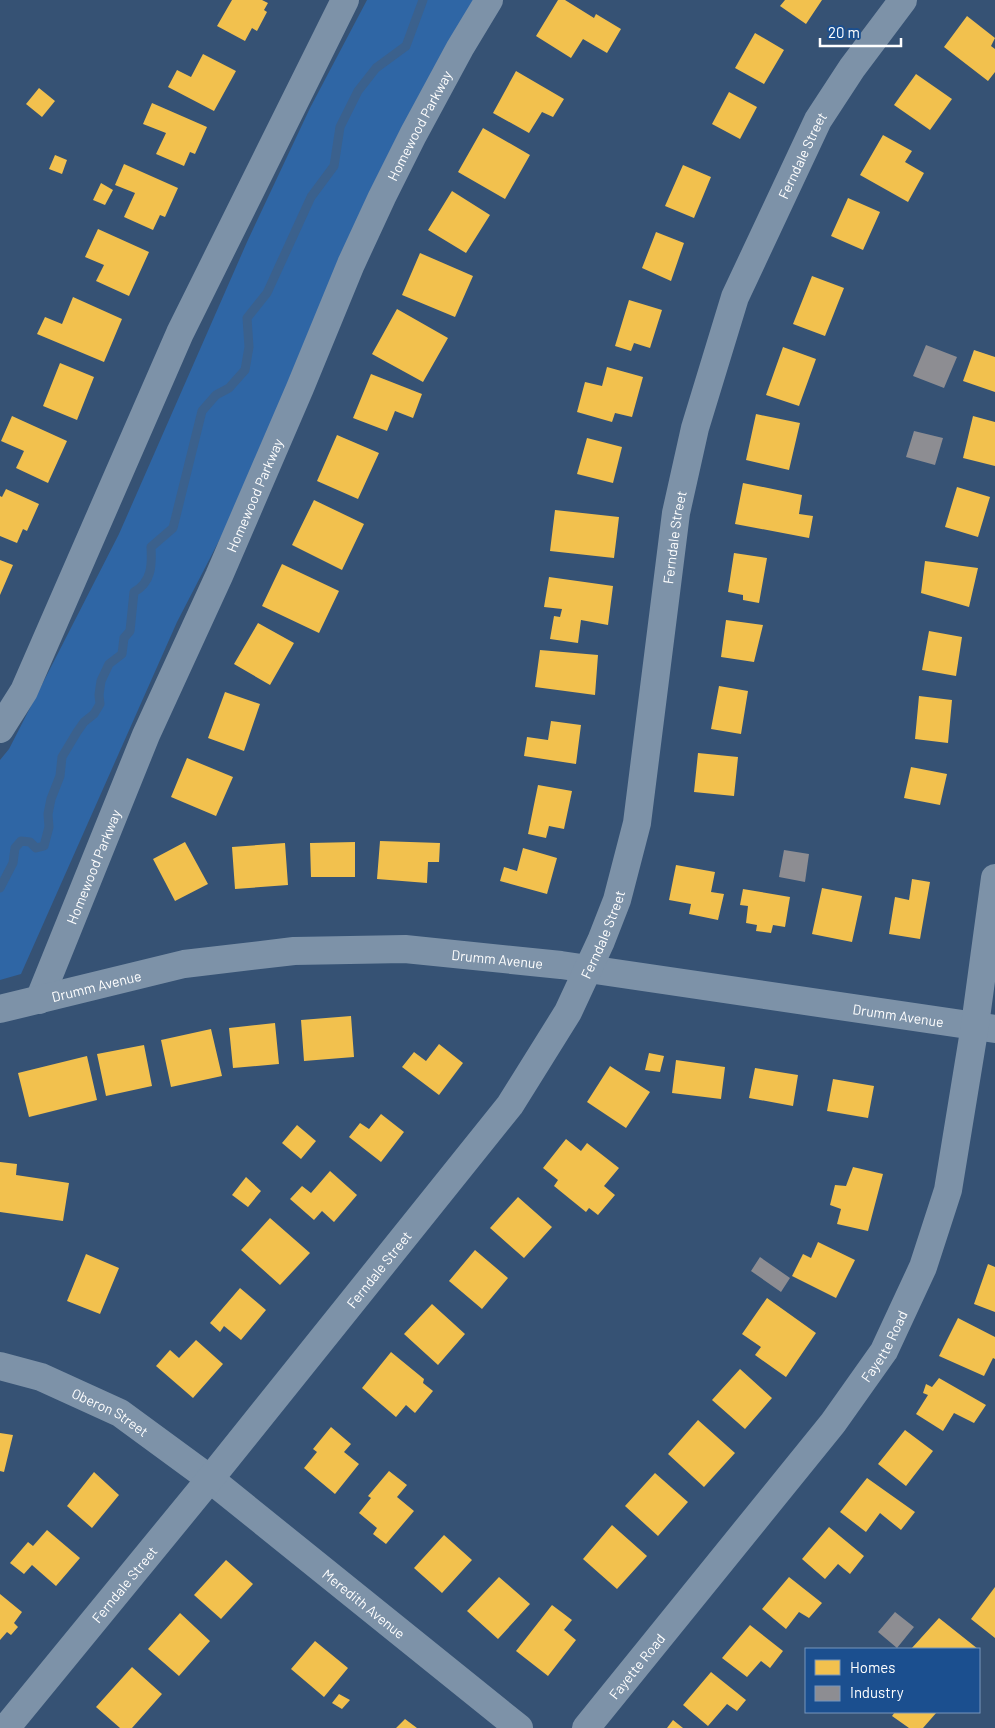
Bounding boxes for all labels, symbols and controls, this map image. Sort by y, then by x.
scale bar [820,15,901,47]
text: 20 m [828,23,860,41]
street label: Homewood Parkway [383,67,455,183]
street label: Ferndale Street [774,108,830,201]
street label: Homewood Parkway [222,435,286,554]
street label: Ferndale Street [659,489,689,585]
street label: Homewood Parkway [62,806,124,926]
street label: Ferndale Street [576,888,628,981]
street label: Drumm Avenue [451,945,544,972]
street label: Drumm Avenue [50,966,143,1005]
street label: Drumm Avenue [852,1000,945,1030]
street label: Ferndale Street [342,1227,414,1311]
street label: Fayette Road [857,1307,910,1385]
street label: Oberon Street [69,1384,152,1440]
street label: Ferndale Street [88,1542,160,1626]
street label: Meredith Avenue [320,1565,409,1642]
street label: Fayette Road [605,1630,668,1702]
legend [805,1648,980,1713]
text: Homes [850,1658,895,1676]
text: Industry [850,1683,904,1701]

